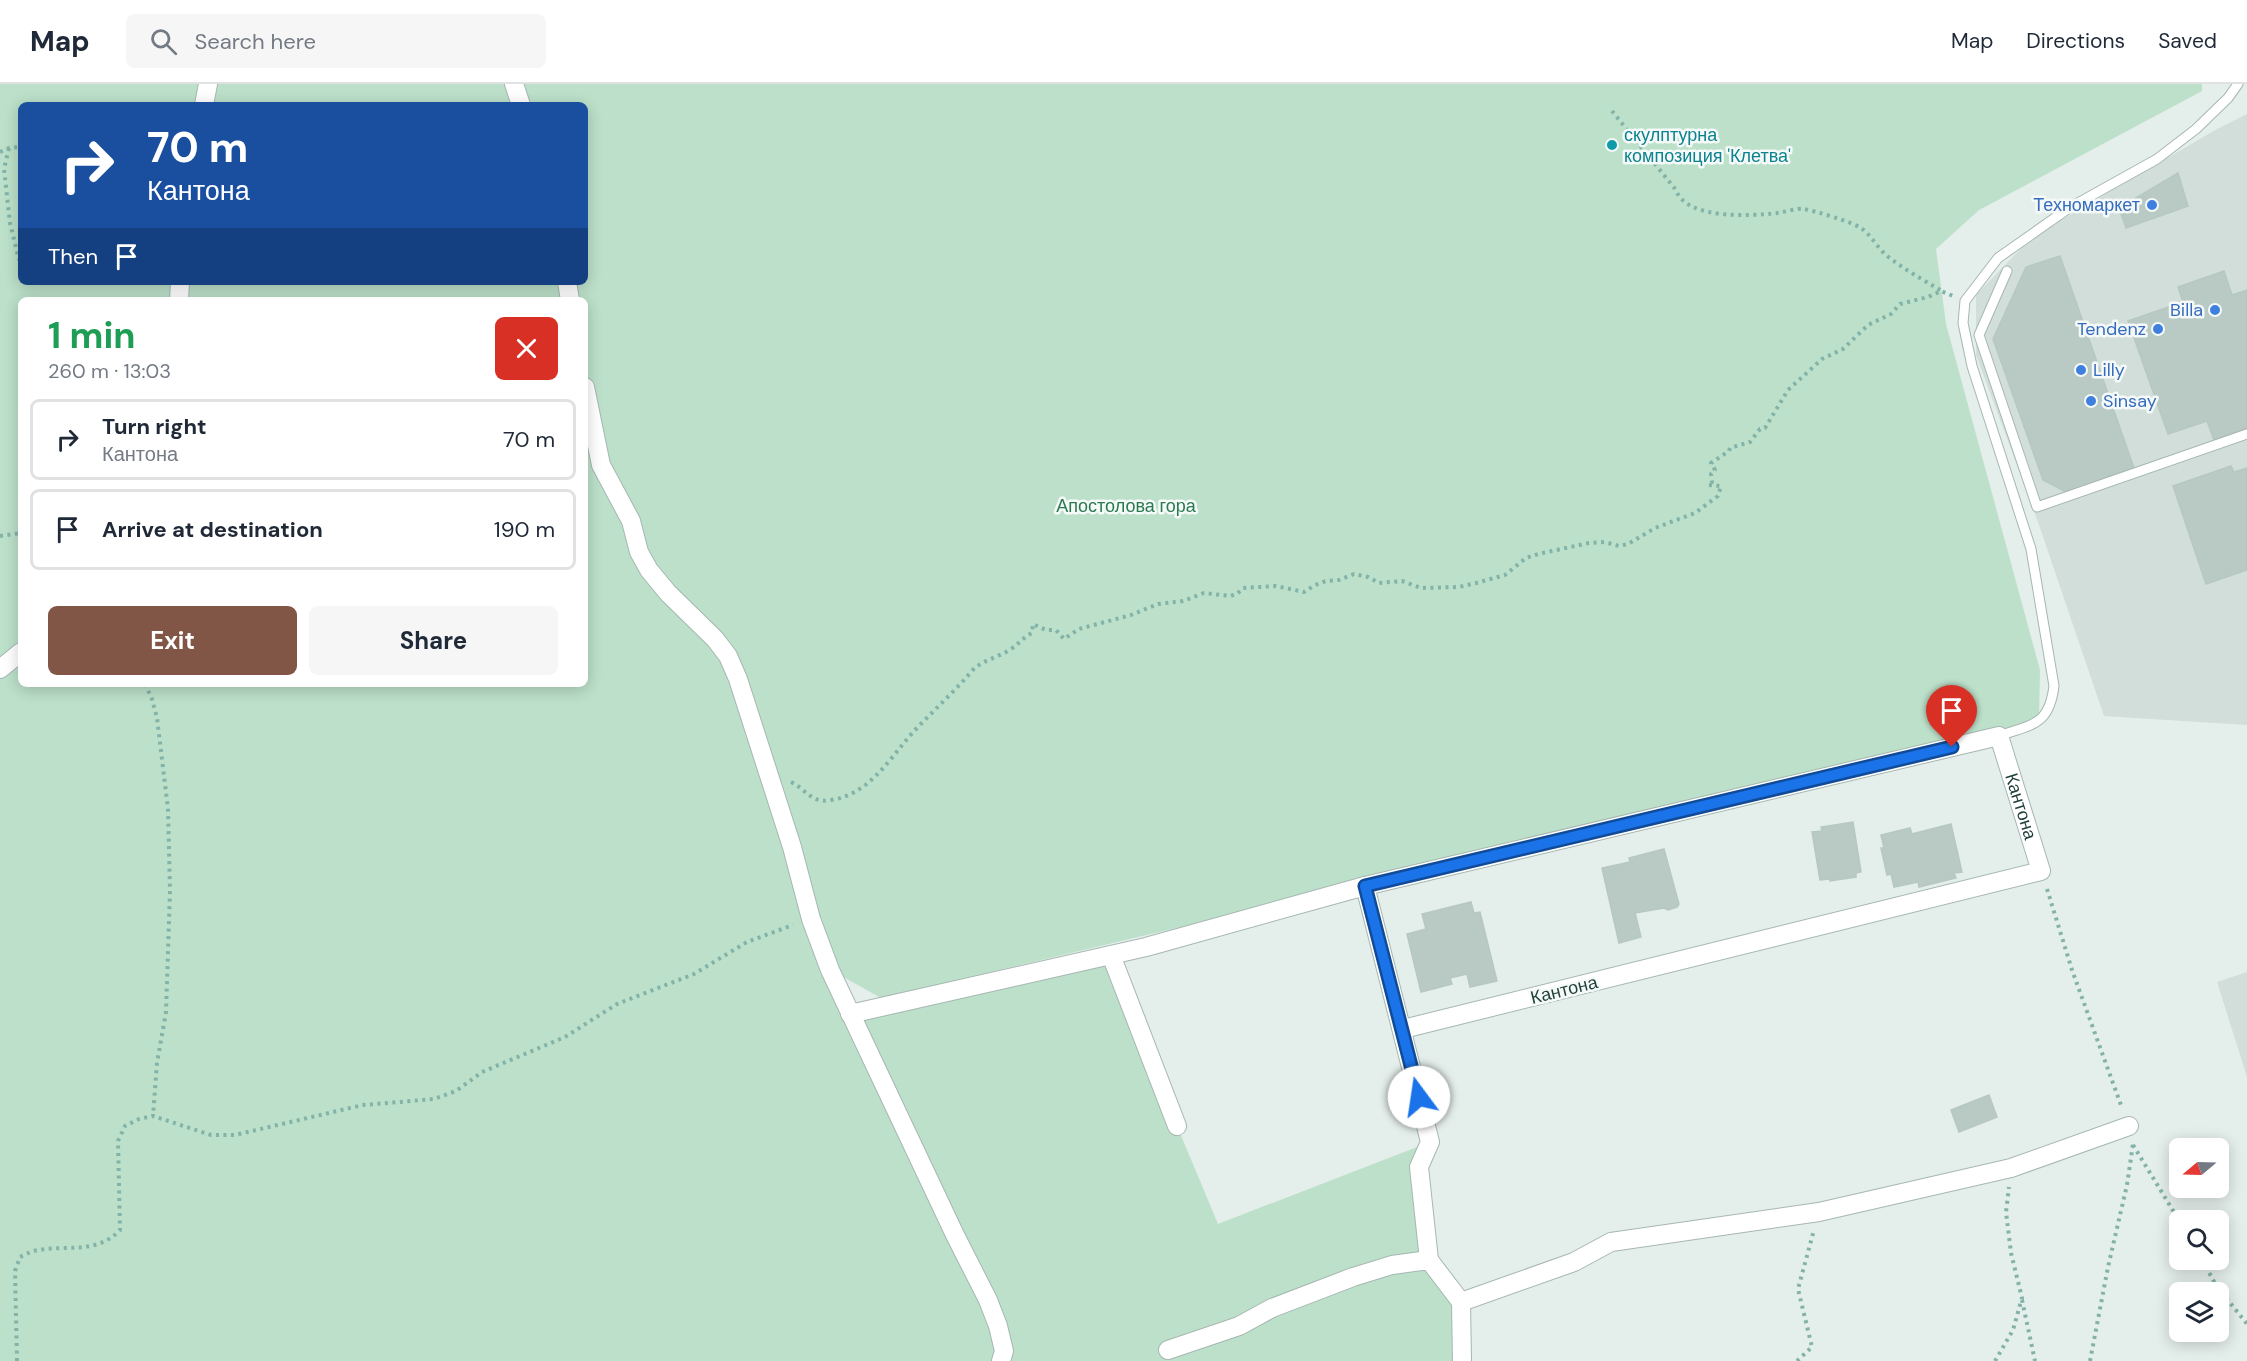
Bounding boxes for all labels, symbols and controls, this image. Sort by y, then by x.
search box [126,14,546,68]
text: Map [30,23,90,60]
icon: search [147,25,180,58]
text: Search here [195,27,316,56]
text: Map [1951,27,1993,55]
text: Directions [2026,27,2125,55]
text: Saved [2158,27,2217,55]
text: 70 m [147,120,248,175]
place label: скулптурна композиция 'Клетва' [1624,123,1791,168]
icon: right [48,126,126,204]
marker: скулптурна композиция 'Клетва' [1605,138,1619,152]
text: Кантона [147,173,250,208]
place label: Техномаркет [2033,193,2140,217]
marker: Техномаркет [2145,198,2159,212]
icon: arrive [110,240,143,273]
text: Then [48,242,98,271]
place label: Billa [2170,298,2203,322]
marker: Billa [2208,303,2222,317]
text: 1 min [48,312,136,359]
button: close [495,317,558,380]
place label: Tendenz [2077,317,2146,341]
marker: Tendenz [2151,322,2165,336]
text: 260 m · 13:03 [48,358,171,384]
place label: Lilly [2093,358,2125,382]
marker: Lilly [2074,363,2088,377]
place label: Sinsay [2103,389,2157,413]
marker: Sinsay [2084,394,2098,408]
text: Turn right [102,412,207,441]
icon: right [51,423,84,456]
text: 70 m [503,425,555,454]
text: Кантона [102,441,178,467]
park label: Апостолова гора [1056,494,1197,518]
icon: arrive [51,513,84,546]
text: Arrive at destination [102,515,323,544]
text: 190 m [494,515,555,544]
button: Exit [48,606,297,675]
button: Share [309,606,558,675]
pin [1926,685,1977,747]
icon: arrive [1935,694,1968,727]
street label: Кантона [1999,770,2043,844]
street label: Кантона [1528,970,1601,1010]
position arrow [1387,1065,1451,1129]
north arrow [2169,1138,2229,1198]
map controls [2169,1138,2229,1342]
button: search [2169,1210,2229,1270]
button: layers [2169,1282,2229,1342]

